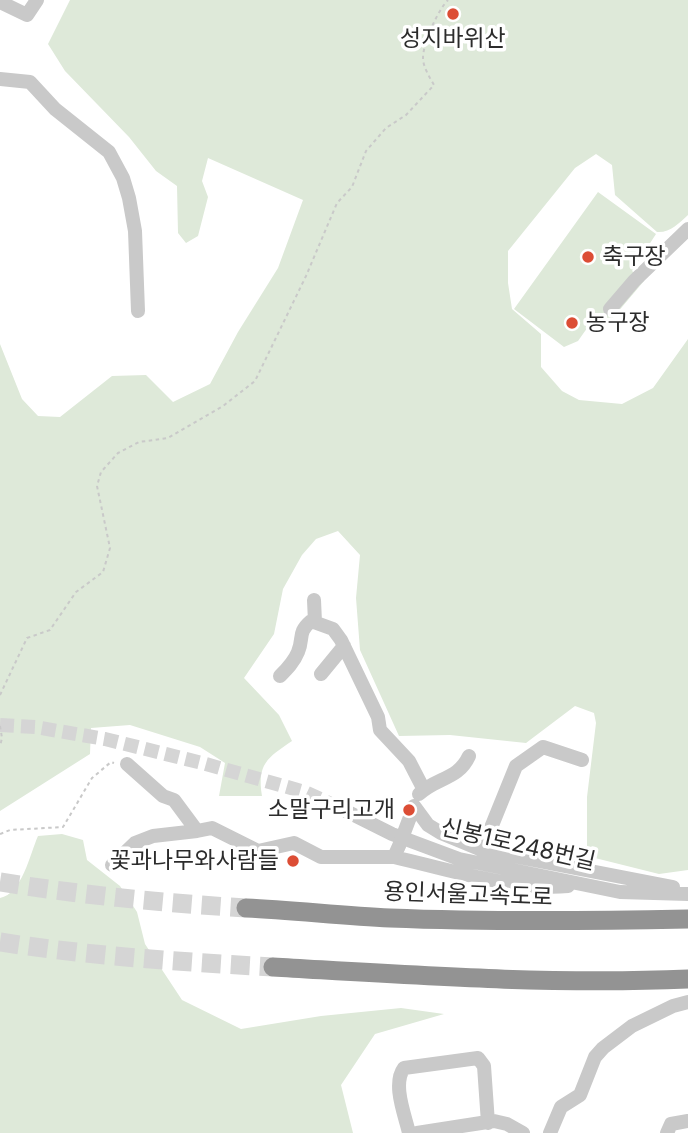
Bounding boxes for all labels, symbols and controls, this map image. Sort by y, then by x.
marker: 성지바위산 [445,6,461,22]
place label: 성지바위산 [400,25,506,53]
place label: 축구장 [602,243,665,271]
marker: 축구장 [580,249,596,265]
place label: 농구장 [586,309,649,337]
marker: 농구장 [564,315,580,331]
place label: 소말구리고개 [268,796,395,824]
marker: 소말구리고개 [401,802,417,818]
street label: 신봉1로248번길 [438,814,598,876]
place label: 꽃과나무와사람들 [110,847,279,875]
marker: 꽃과나무와사람들 [285,853,301,869]
street label: 용인서울고속도로 [383,878,553,912]

